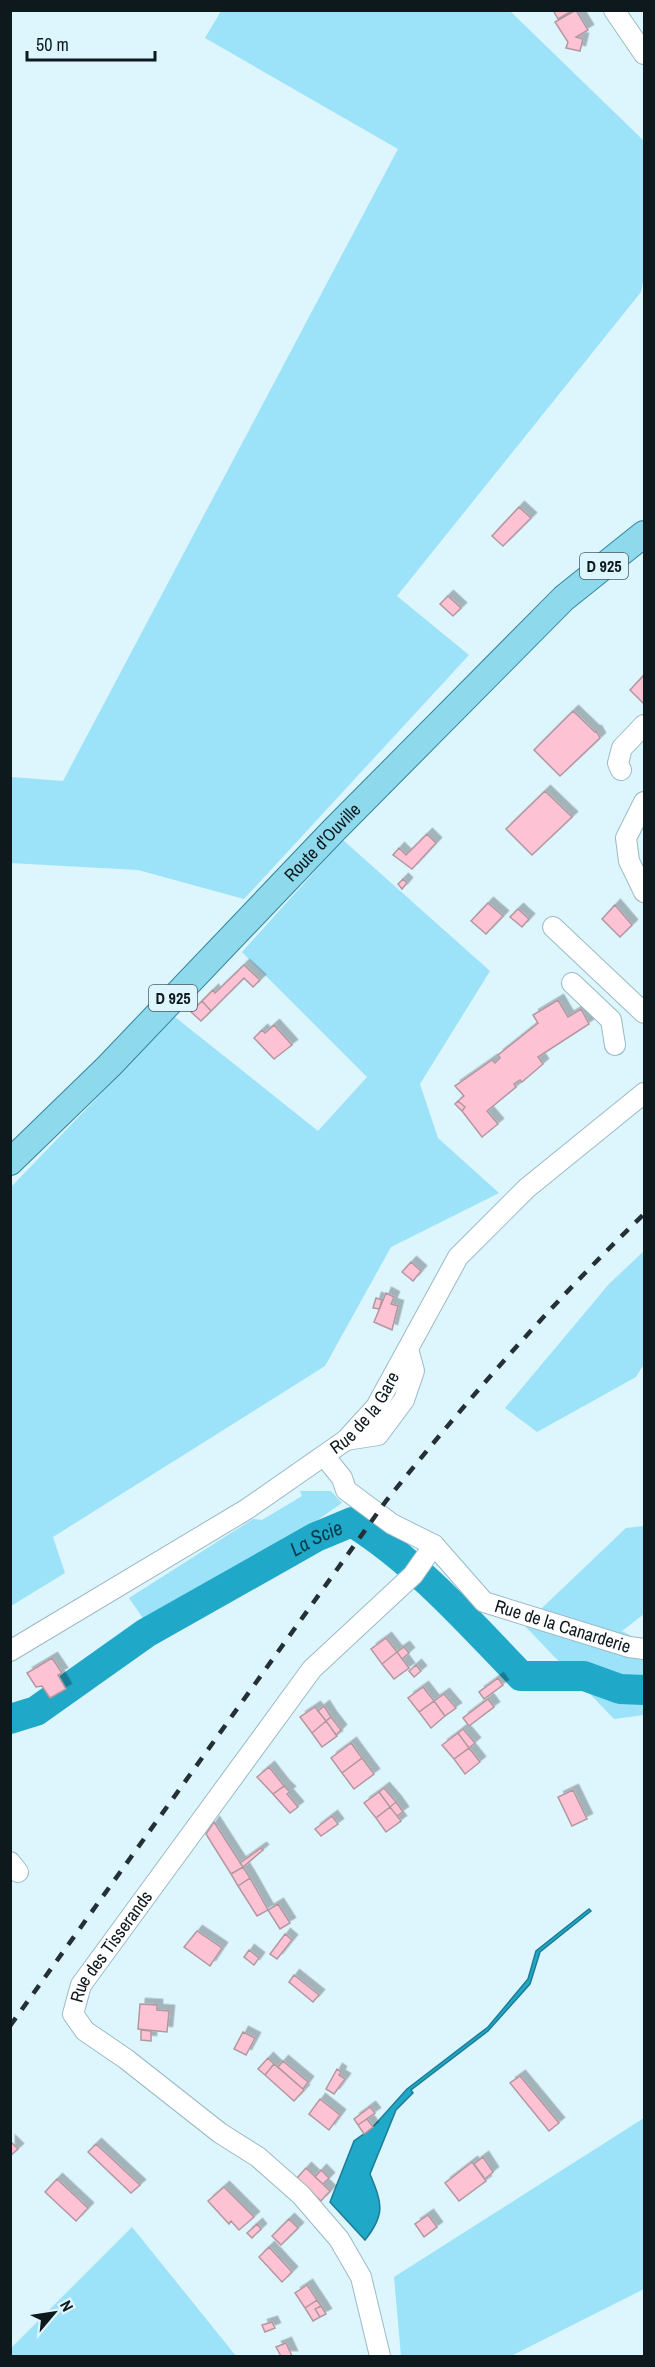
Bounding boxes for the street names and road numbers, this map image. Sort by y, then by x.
road number: D 925 [580,553,628,579]
street label: Route d'Ouville [278,797,366,887]
road number: D 925 [149,985,197,1011]
street label: Rue de la Gare [325,1367,405,1460]
street label: Rue de la Canarderie [492,1593,634,1659]
street label: Rue des Tisserands [64,1885,158,2005]

